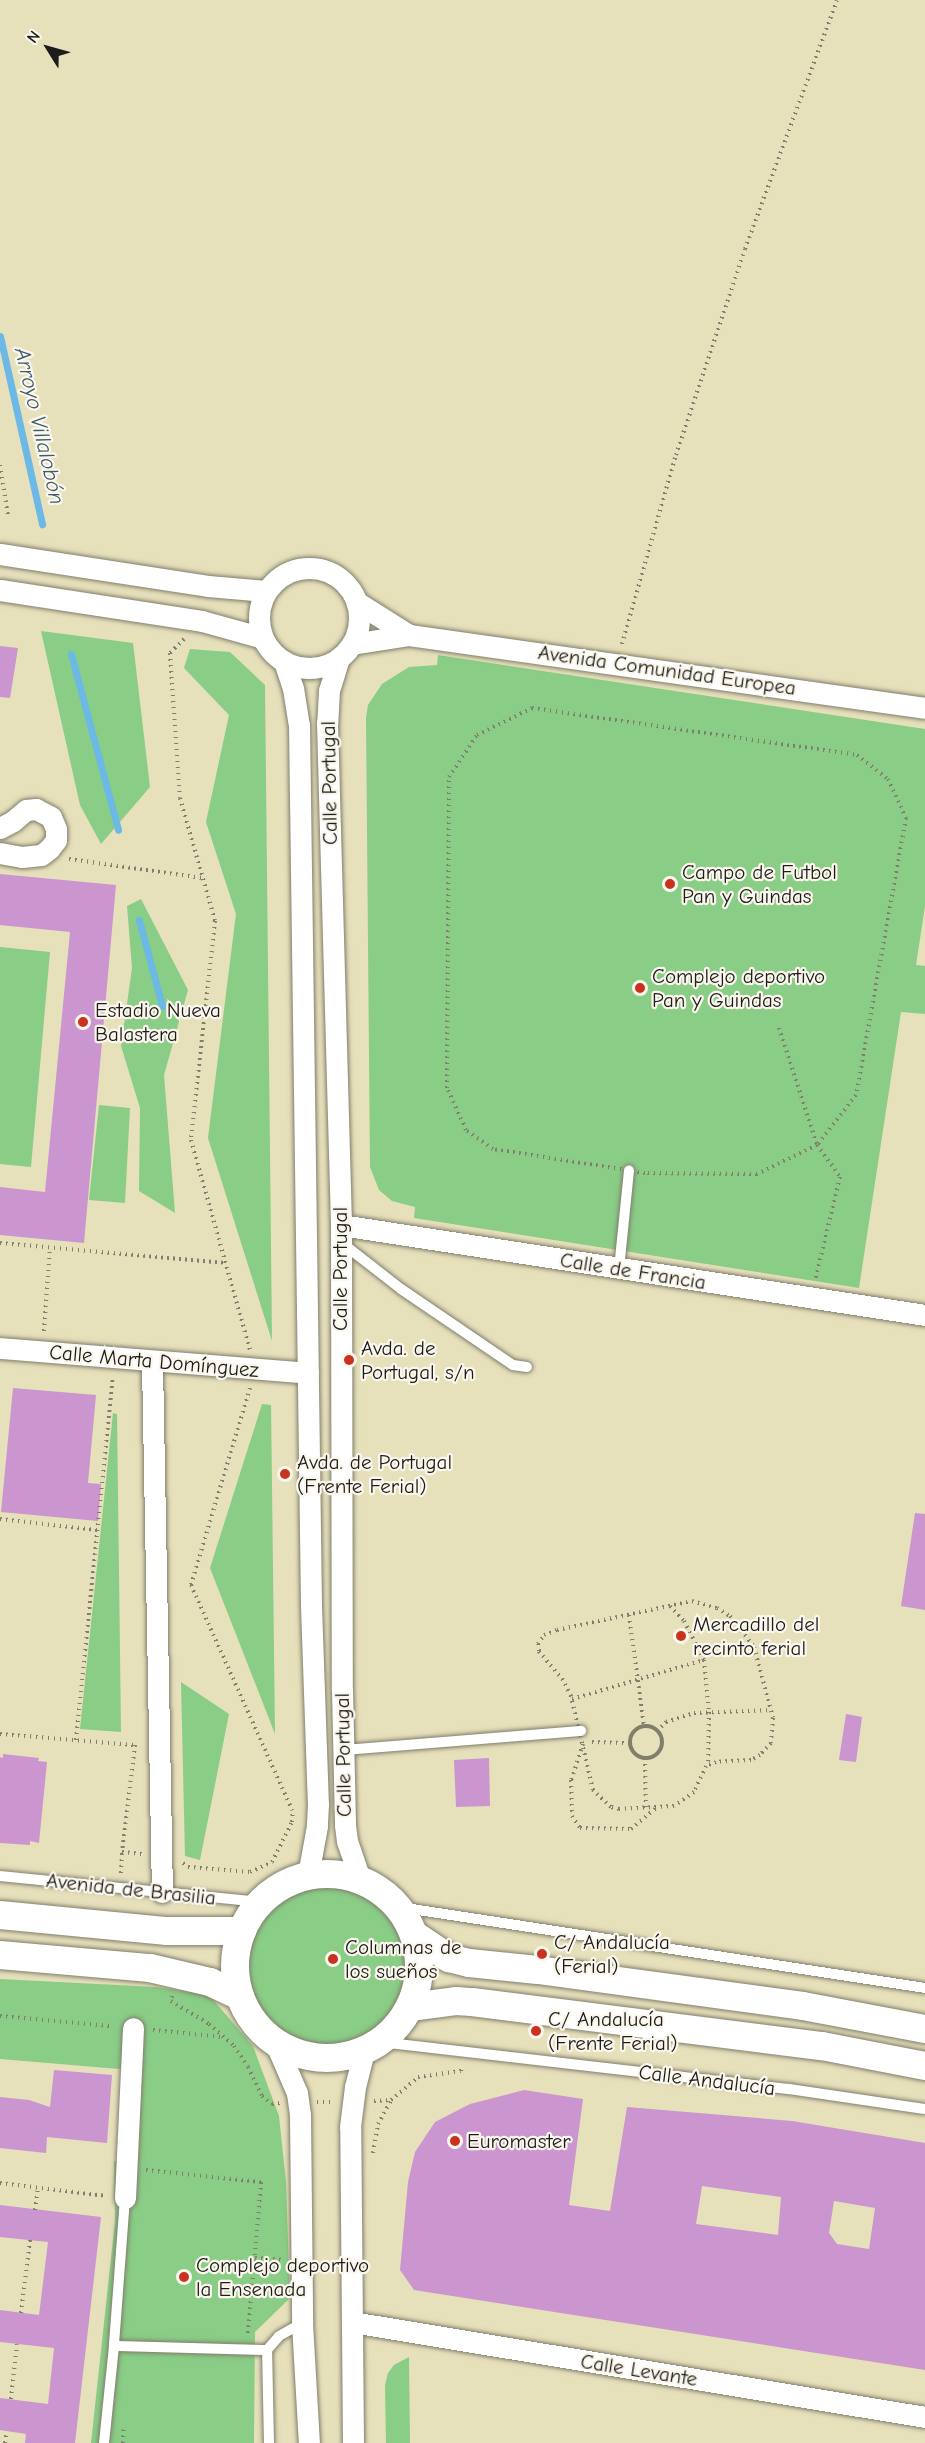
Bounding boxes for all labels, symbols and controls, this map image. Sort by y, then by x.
north arrow [18,18,78,78]
text: N [23,28,44,47]
water label: Arroyo Villalobón [8,345,70,507]
street label: Avenida Comunidad Europea [537,639,797,701]
street label: Calle Portugal [315,721,343,845]
place label: Campo de Futbol Pan y Guindas [682,859,837,909]
marker: Campo de Futbol Pan y Guindas [663,877,677,891]
place label: Complejo deportivo Pan y Guindas [652,963,825,1013]
marker: Complejo deportivo Pan y Guindas [633,981,647,995]
place label: Estadio Nueva Balastera [95,997,221,1047]
marker: Estadio Nueva Balastera [76,1015,90,1029]
street label: Calle Portugal [327,1207,353,1331]
street label: Calle de Francia [558,1247,708,1295]
place label: Avda. de Portugal, s/n [361,1335,475,1385]
street label: Calle Marta Domínguez [48,1339,260,1383]
marker: Avda. de Portugal, s/n [342,1353,356,1367]
place label: Avda. de Portugal (Frente Ferial) [297,1449,452,1499]
marker: Avda. de Portugal (Frente Ferial) [278,1467,292,1481]
place label: Mercadillo del recinto ferial [693,1611,819,1661]
marker: Mercadillo del recinto ferial [674,1629,688,1643]
street label: Calle Portugal [329,1693,357,1817]
street label: Avenida de Brasilia [45,1868,217,1910]
place label: C/ Andalucía (Ferial) [554,1929,670,1979]
place label: Columnas de los sueños [345,1934,462,1984]
marker: C/ Andalucía (Ferial) [535,1947,549,1961]
marker: Columnas de los sueños [326,1952,340,1966]
place label: C/ Andalucía (Frente Ferial) [548,2006,678,2056]
marker: C/ Andalucía (Frente Ferial) [529,2024,543,2038]
street label: Calle Andalucía [637,2059,777,2101]
place label: Euromaster [467,2128,571,2154]
marker: Euromaster [448,2134,462,2148]
place label: Complejo deportivo la Ensenada [196,2252,369,2302]
marker: Complejo deportivo la Ensenada [177,2270,191,2284]
street label: Calle Levante [579,2348,699,2392]

